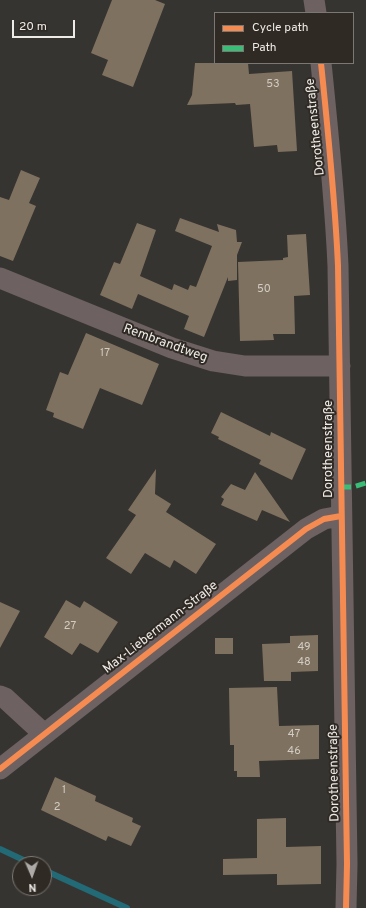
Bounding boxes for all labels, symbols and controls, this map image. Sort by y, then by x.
scale bar [14,12,77,38]
legend [214,12,354,64]
text: 20 m [19,19,47,35]
text: Cycle path [252,20,309,36]
text: Path [252,40,277,56]
house number: 53 [266,78,280,92]
street label: Dorotheenstraße [303,78,329,176]
house number: 50 [257,283,271,297]
street label: Rembrandtweg [121,321,209,367]
house number: 17 [100,347,110,361]
street label: Dorotheenstraße [321,400,337,498]
street label: Max-Liebermann-Straße [100,578,222,678]
house number: 27 [64,620,76,634]
house number: 49 [297,641,311,655]
house number: 48 [297,656,311,670]
street label: Dorotheenstraße [326,724,344,822]
house number: 47 [288,728,300,742]
house number: 46 [287,745,301,759]
house number: 1 [62,784,66,798]
house number: 2 [54,801,60,815]
north arrow [12,856,52,896]
text: N [28,880,37,894]

